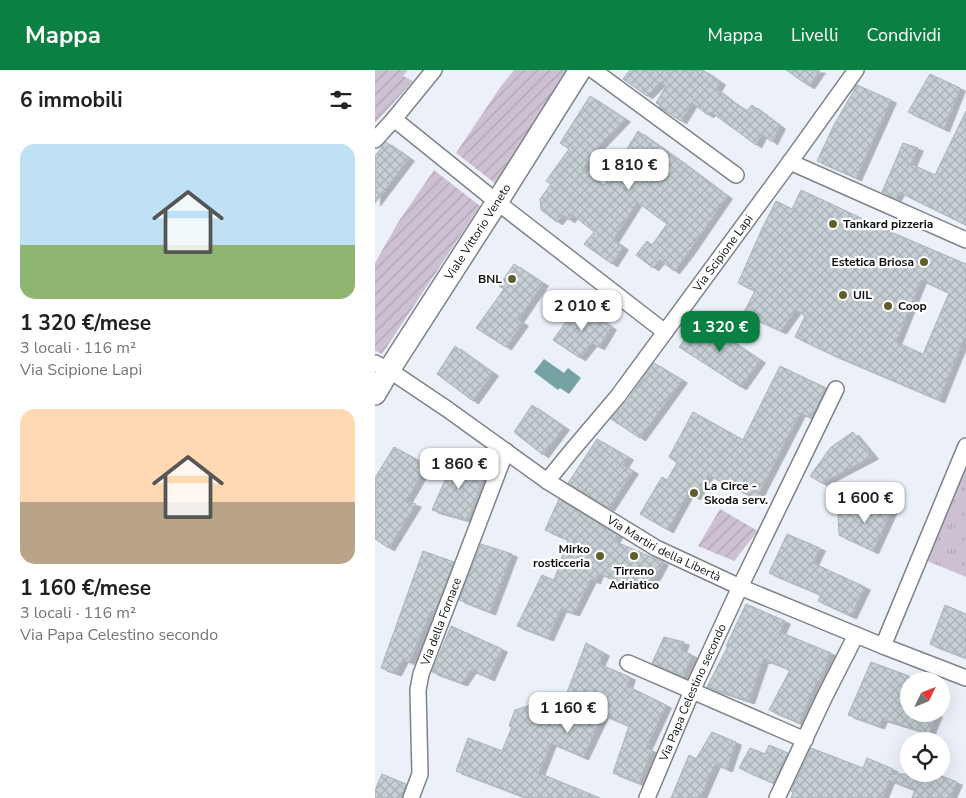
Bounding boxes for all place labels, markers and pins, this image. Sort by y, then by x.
pin: 1 810 € [583,148,675,191]
place label: Tankard pizzeria [843,216,933,232]
marker: Tankard pizzeria [827,218,839,230]
place label: Estetica Briosa [832,254,914,270]
marker: Estetica Briosa [918,256,930,268]
place label: BNL [478,271,502,287]
marker: BNL [506,273,518,285]
place label: UIL [853,287,872,303]
marker: UIL [837,289,849,301]
pin: 2 010 € [536,290,628,332]
place label: Coop [898,298,927,314]
marker: Coop [882,300,894,312]
pin: 1 320 € [674,310,766,353]
pin: 1 860 € [413,448,505,490]
place label: La Circe - Skoda serv. [704,478,768,508]
pin: 1 600 € [819,482,911,524]
marker: La Circe - Skoda serv. [688,487,700,499]
place label: Mirko rosticceria [533,541,590,571]
marker: Mirko rosticceria [594,550,606,562]
marker: Tirreno Adriatico [628,550,640,562]
place label: Tirreno Adriatico [609,563,659,593]
pin: 1 160 € [522,692,614,734]

